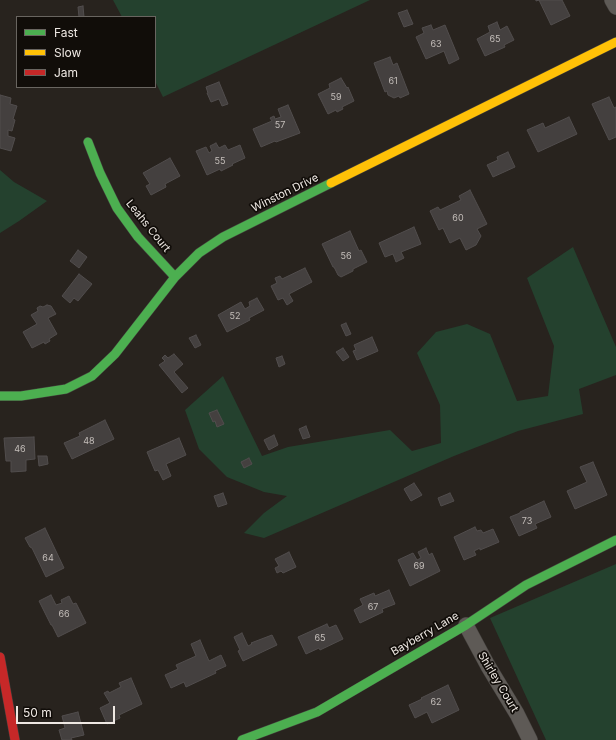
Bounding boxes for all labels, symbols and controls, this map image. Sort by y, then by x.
legend [16,16,156,88]
text: Fast [54,25,78,40]
house number: 65 [489,34,501,44]
house number: 63 [430,39,442,49]
text: Slow [54,45,81,60]
text: Jam [54,65,78,80]
house number: 61 [388,76,398,86]
house number: 59 [330,92,342,102]
house number: 57 [275,120,285,130]
house number: 55 [215,156,225,166]
street label: Winston Drive [249,171,321,215]
street label: Leahs Court [123,197,173,255]
house number: 60 [452,213,464,223]
house number: 56 [340,251,352,261]
house number: 52 [230,311,240,321]
house number: 48 [83,436,95,446]
house number: 46 [14,444,26,454]
house number: 73 [522,516,532,526]
house number: 64 [42,553,54,563]
house number: 69 [413,561,425,571]
house number: 67 [368,602,378,612]
house number: 66 [58,609,70,619]
street label: Bayberry Lane [389,609,461,659]
house number: 65 [314,633,326,643]
street label: Shirley Court [475,650,521,714]
house number: 62 [430,697,442,707]
scale bar [18,698,117,724]
text: 50 m [23,705,52,720]

